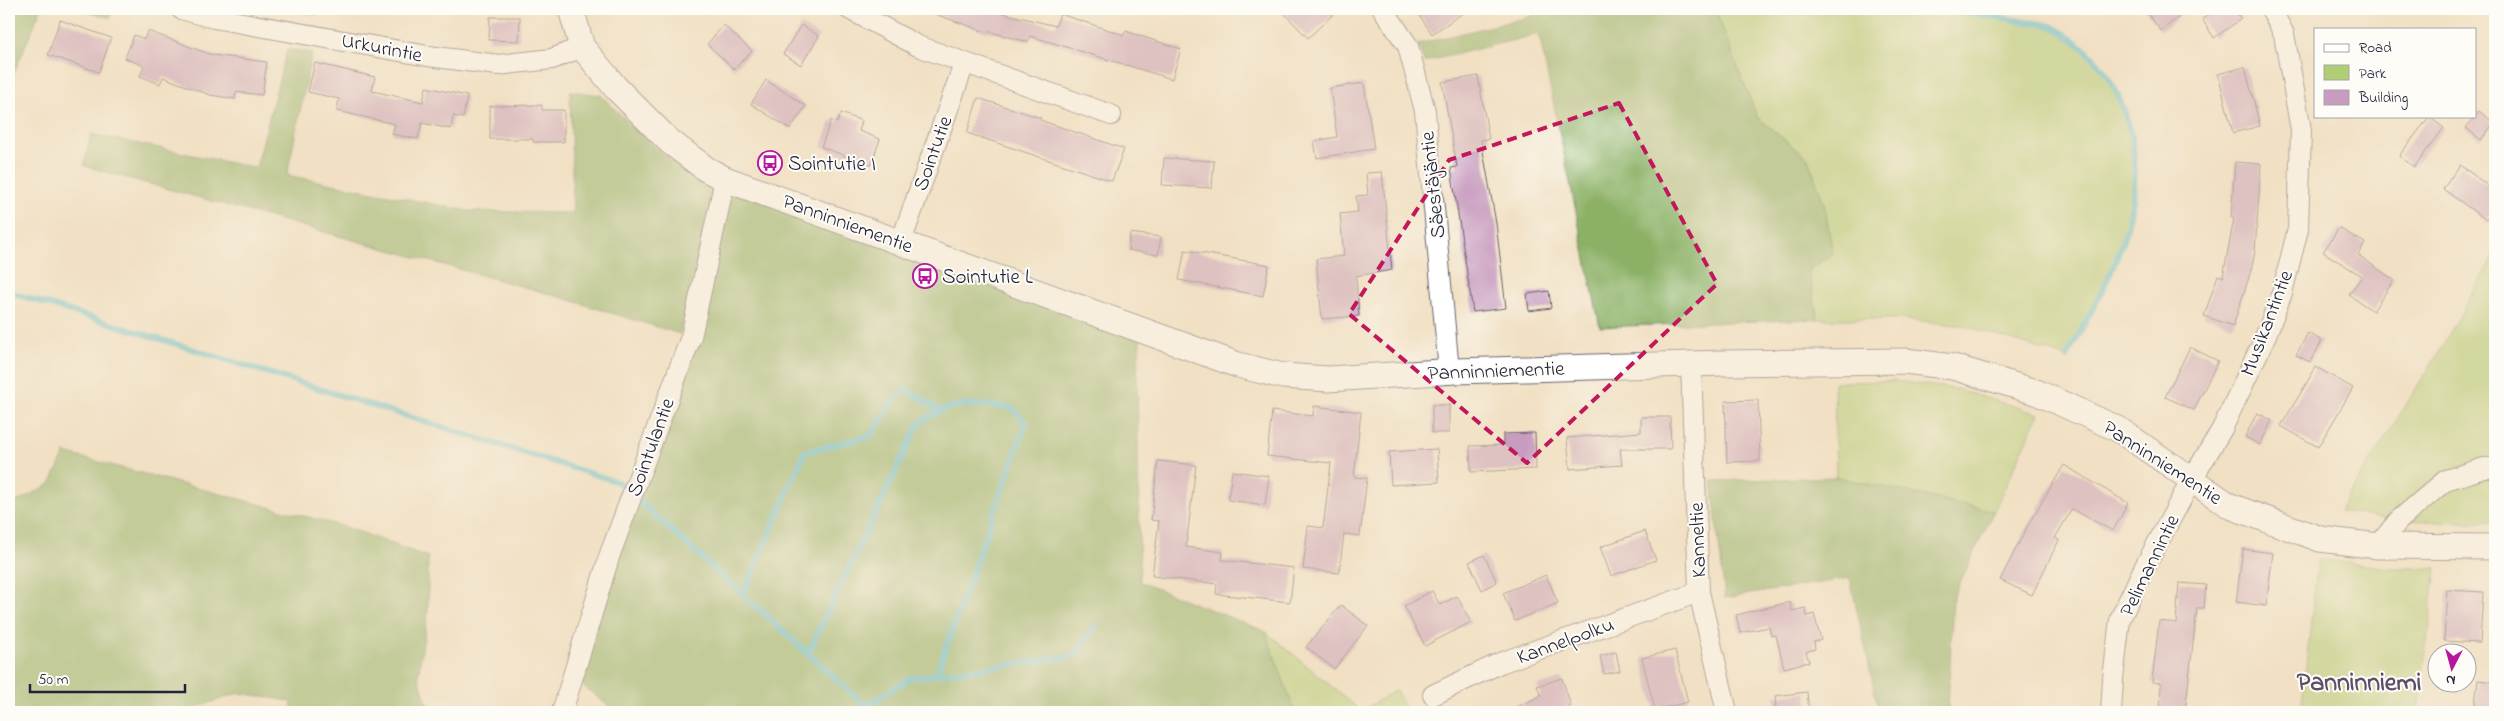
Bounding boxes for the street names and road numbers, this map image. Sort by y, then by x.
street label: Urkurintie [339,26,425,72]
street label: Sointutie [906,111,961,195]
street label: Säestäjäntie [1413,129,1455,240]
street label: Panninniementie [778,187,917,263]
street label: Musikantintie [2234,266,2302,381]
street label: Panninniementie [1427,355,1566,389]
street label: Sointulantie [620,394,684,501]
street label: Panninniementie [2096,414,2228,514]
street label: Kanneltie [1683,501,1715,578]
street label: Pelimannintie [2113,509,2189,622]
street label: Kannelpolku [1513,610,1619,673]

